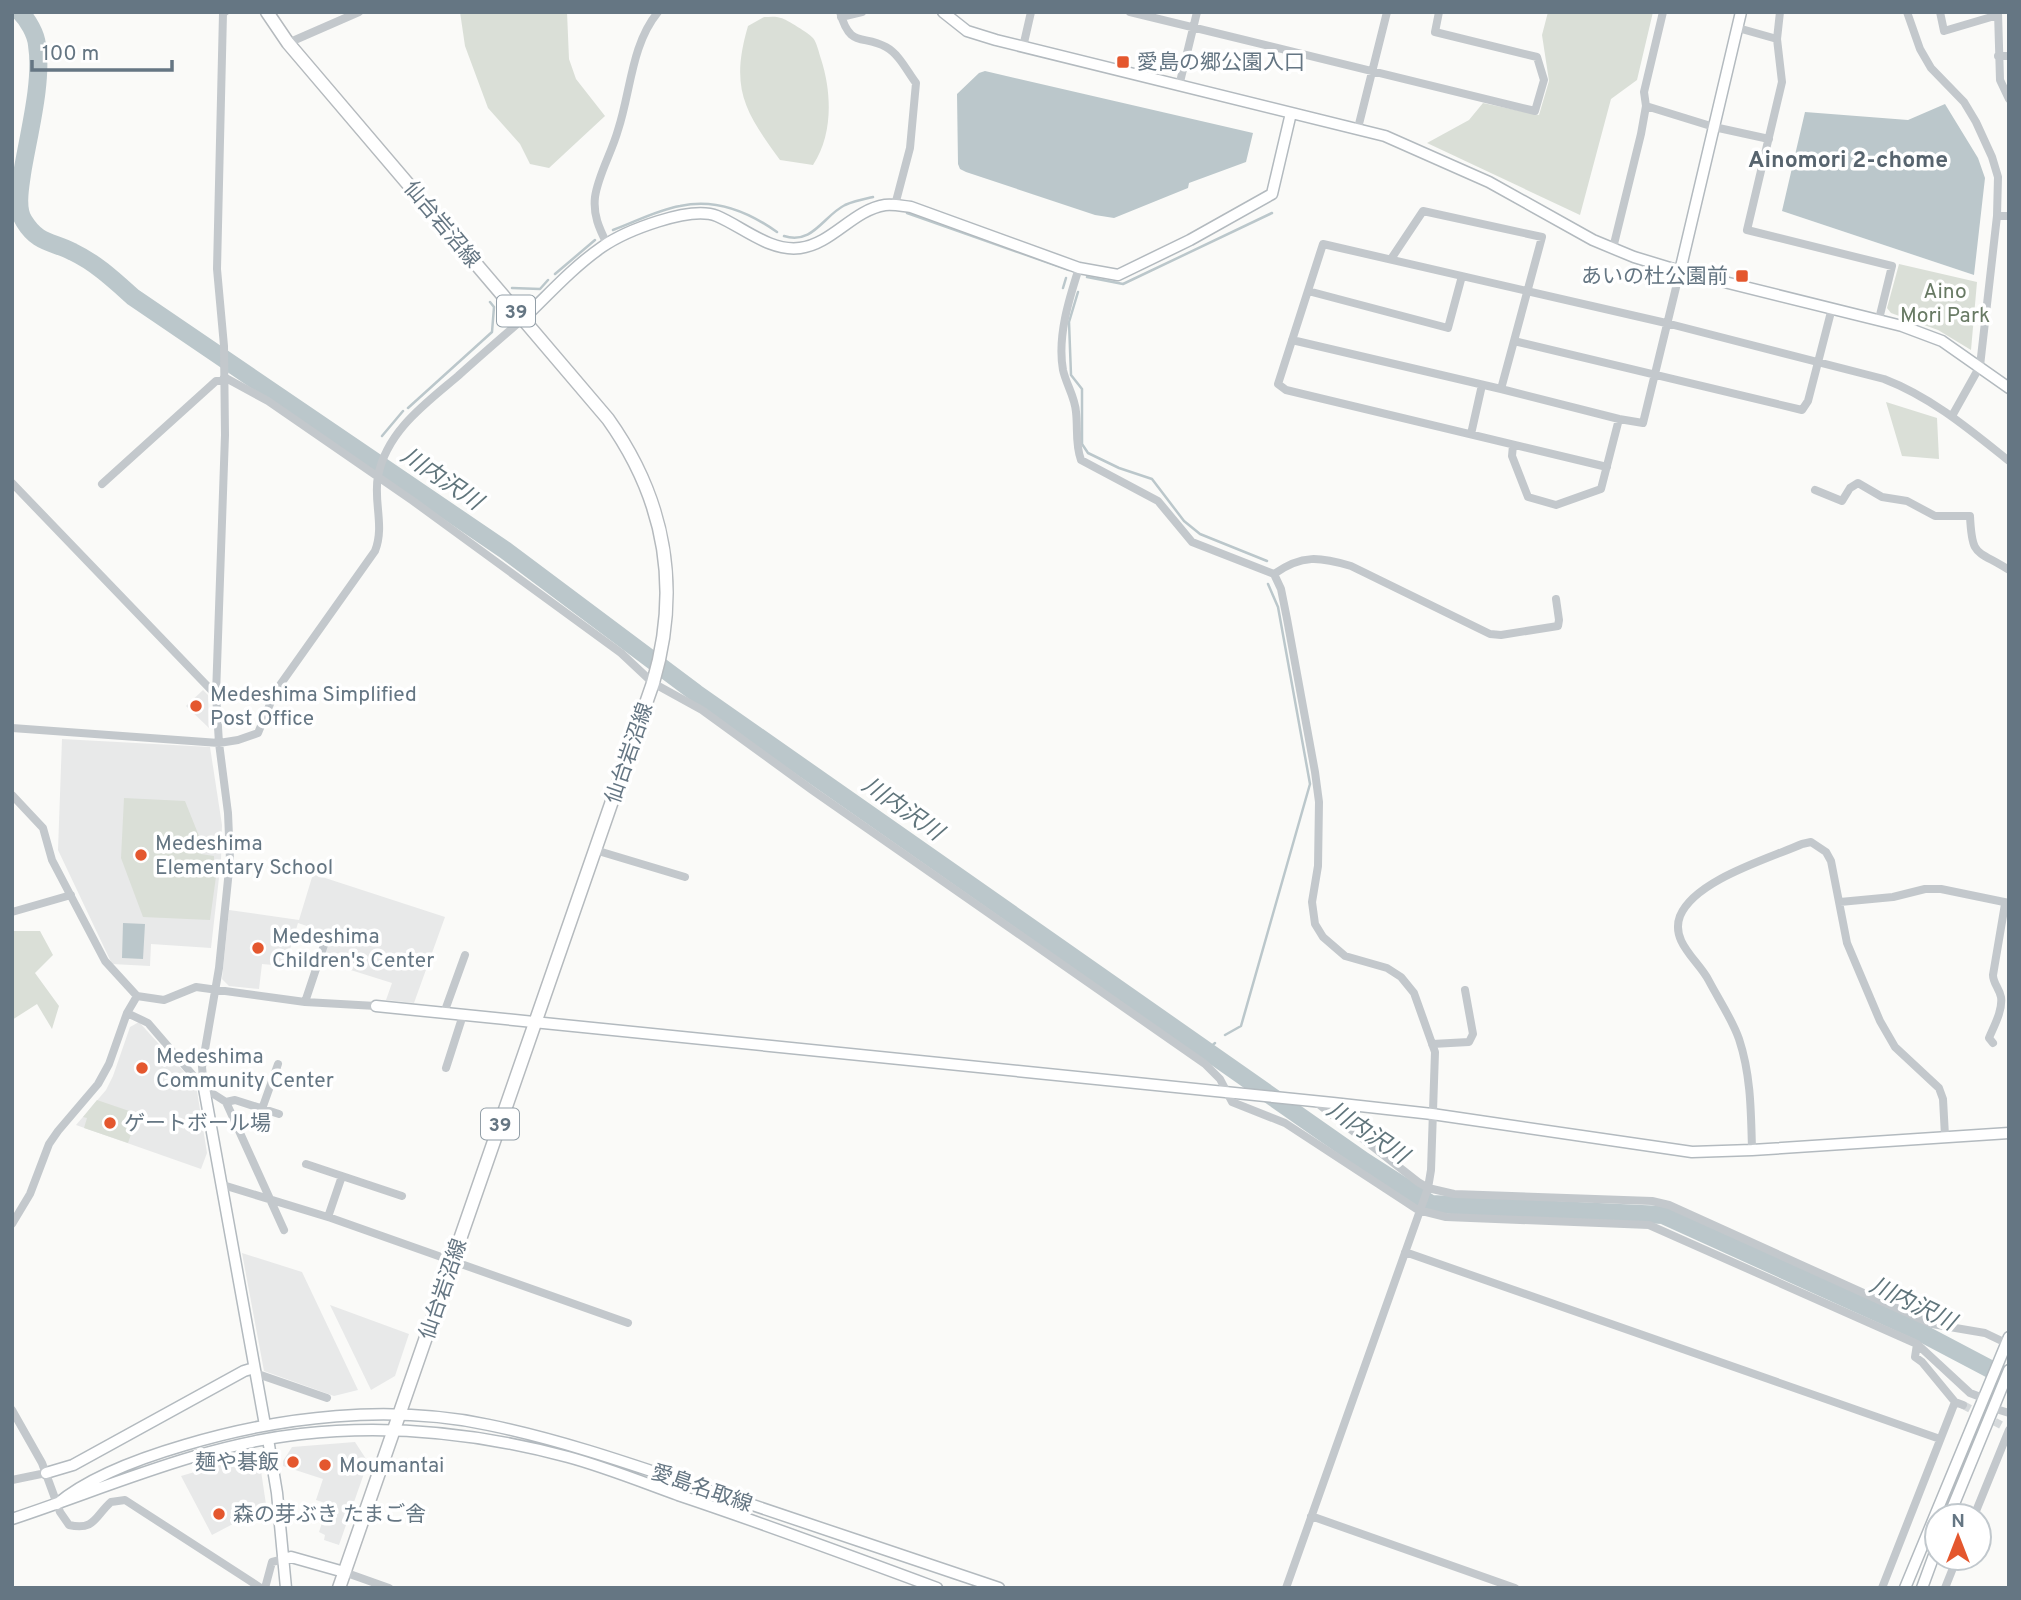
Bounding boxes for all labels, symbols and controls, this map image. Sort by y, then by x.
scale bar [32,28,172,72]
text: 100 m [42,41,99,68]
place label: 愛島の郷公園入口 [1137,50,1305,77]
marker: 愛島の郷公園入口 [1115,54,1131,70]
district label: Ainomori 2-chome [1748,147,1948,176]
street label: 仙台岩沼線 [397,176,485,274]
place label: あいの杜公園前 [1581,264,1728,291]
marker: あいの杜公園前 [1734,268,1750,284]
park label: Aino Mori Park [1900,279,1990,330]
road number: 39 [497,296,535,326]
water label: 川内沢川 [394,442,489,519]
place label: Medeshima Simplified Post Office [210,682,417,733]
marker: Medeshima Simplified Post Office [188,698,204,714]
street label: 仙台岩沼線 [601,699,660,808]
water label: 川内沢川 [856,772,950,850]
place label: Medeshima Elementary School [155,831,333,882]
marker: Medeshima Elementary School [133,847,149,863]
place label: Medeshima Children's Center [272,924,434,975]
marker: Medeshima Children's Center [250,940,266,956]
place label: Medeshima Community Center [156,1044,334,1095]
marker: Medeshima Community Center [134,1060,150,1076]
water label: 川内沢川 [1320,1096,1415,1173]
road number: 39 [481,1108,519,1140]
place label: ゲートボール場 [124,1111,271,1138]
marker: ゲートボール場 [102,1115,118,1131]
street label: 仙台岩沼線 [415,1235,474,1344]
water label: 川内沢川 [1864,1272,1962,1340]
place label: 麺や碁飯 [195,1450,279,1477]
place label: Moumantai [339,1453,444,1480]
marker: 麺や碁飯 [285,1454,301,1470]
marker: Moumantai [317,1457,333,1473]
street label: 愛島名取線 [647,1460,756,1519]
place label: 森の芽ぶき たまご舎 [233,1502,426,1529]
north arrow [1923,1502,1993,1572]
marker: 森の芽ぶき たまご舎 [211,1506,227,1522]
text: N [1951,1510,1965,1534]

